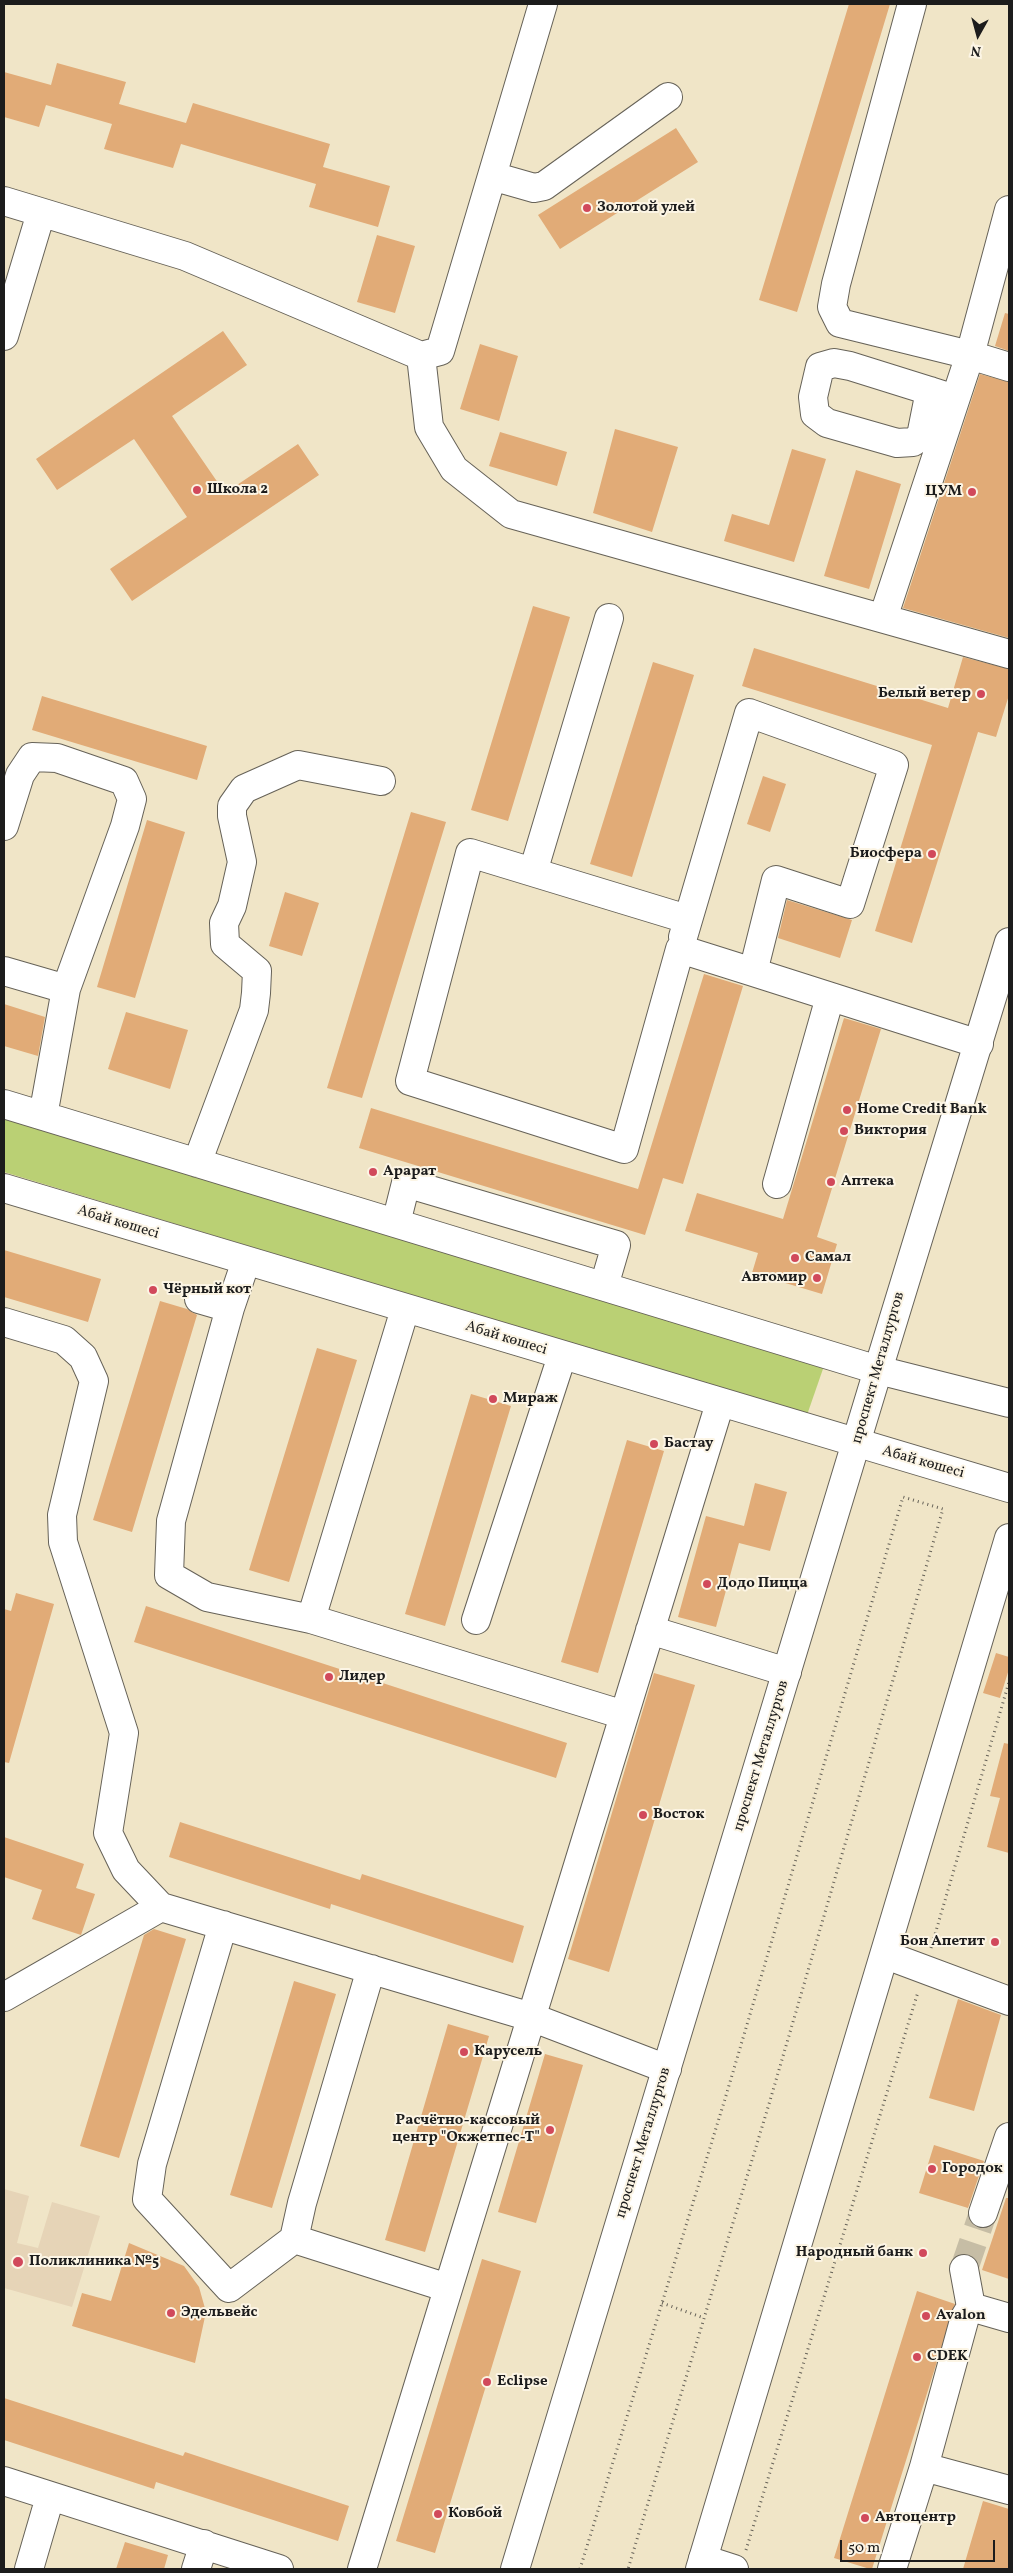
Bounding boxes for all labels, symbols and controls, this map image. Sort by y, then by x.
north arrow [953,10,1003,60]
text: N [970,40,982,60]
place label: Золотой улей [597,199,695,217]
marker: Золотой улей [581,202,593,214]
place label: Школа 2 [207,481,268,499]
place label: ЦУМ [925,483,962,501]
marker: Школа 2 [191,484,203,496]
marker: ЦУМ [966,486,978,498]
place label: Белый ветер [878,685,971,703]
marker: Белый ветер [975,688,987,700]
place label: Биосфера [850,845,922,863]
marker: Биосфера [926,848,938,860]
place label: Home Credit Bank [857,1101,987,1119]
marker: Home Credit Bank [841,1104,853,1116]
place label: Виктория [854,1122,927,1140]
marker: Виктория [838,1125,850,1137]
place label: Арарат [383,1163,436,1181]
marker: Арарат [367,1166,379,1178]
place label: Аптека [841,1173,894,1191]
marker: Аптека [825,1176,837,1188]
street label: Абай көшесі [75,1202,161,1244]
place label: Самал [805,1249,851,1267]
marker: Самал [789,1252,801,1264]
place label: Автомир [741,1269,807,1287]
marker: Автомир [811,1272,823,1284]
place label: Чёрный кот [163,1281,251,1299]
marker: Чёрный кот [147,1284,159,1296]
street label: проспект Металлургов [849,1290,909,1446]
street label: Абай көшесі [463,1318,549,1360]
place label: Мираж [503,1390,558,1408]
marker: Мираж [487,1393,499,1405]
place label: Бастау [664,1435,713,1453]
marker: Бастау [648,1438,660,1450]
street label: Абай көшесі [880,1443,966,1483]
place label: Додо Пицца [717,1575,808,1593]
marker: Додо Пицца [701,1578,713,1590]
place label: Лидер [339,1668,386,1686]
marker: Лидер [323,1671,335,1683]
street label: проспект Металлургов [730,1678,794,1834]
place label: Восток [653,1806,704,1824]
marker: Восток [637,1809,649,1821]
place label: Бон Апетит [900,1933,985,1951]
marker: Бон Апетит [989,1936,1001,1948]
place label: Карусель [474,2043,542,2061]
marker: Карусель [458,2046,470,2058]
street label: проспект Металлургов [612,2065,676,2221]
place label: Расчётно-кассовый центр "Окжетпес-Т" [392,2112,540,2147]
marker: Расчётно-кассовый центр "Окжетпес-Т" [544,2124,556,2136]
place label: Городок [942,2160,1003,2178]
marker: Городок [926,2163,938,2175]
place label: Народный банк [796,2244,913,2262]
marker: Народный банк [917,2247,929,2259]
place label: Поликлиника №5 [29,2253,159,2271]
marker: Поликлиника №5 [11,2255,25,2269]
place label: Эдельвейс [181,2304,258,2322]
marker: Эдельвейс [165,2307,177,2319]
place label: Avalon [936,2307,986,2325]
marker: Avalon [920,2310,932,2322]
place label: CDEK [927,2348,968,2366]
marker: CDEK [911,2351,923,2363]
place label: Eclipse [497,2373,548,2391]
marker: Eclipse [481,2376,493,2388]
place label: Ковбой [448,2505,502,2523]
marker: Ковбой [432,2508,444,2520]
place label: Автоцентр [875,2509,956,2527]
marker: Автоцентр [859,2512,871,2524]
scale bar [843,2530,998,2562]
text: 50 m [848,2538,880,2559]

